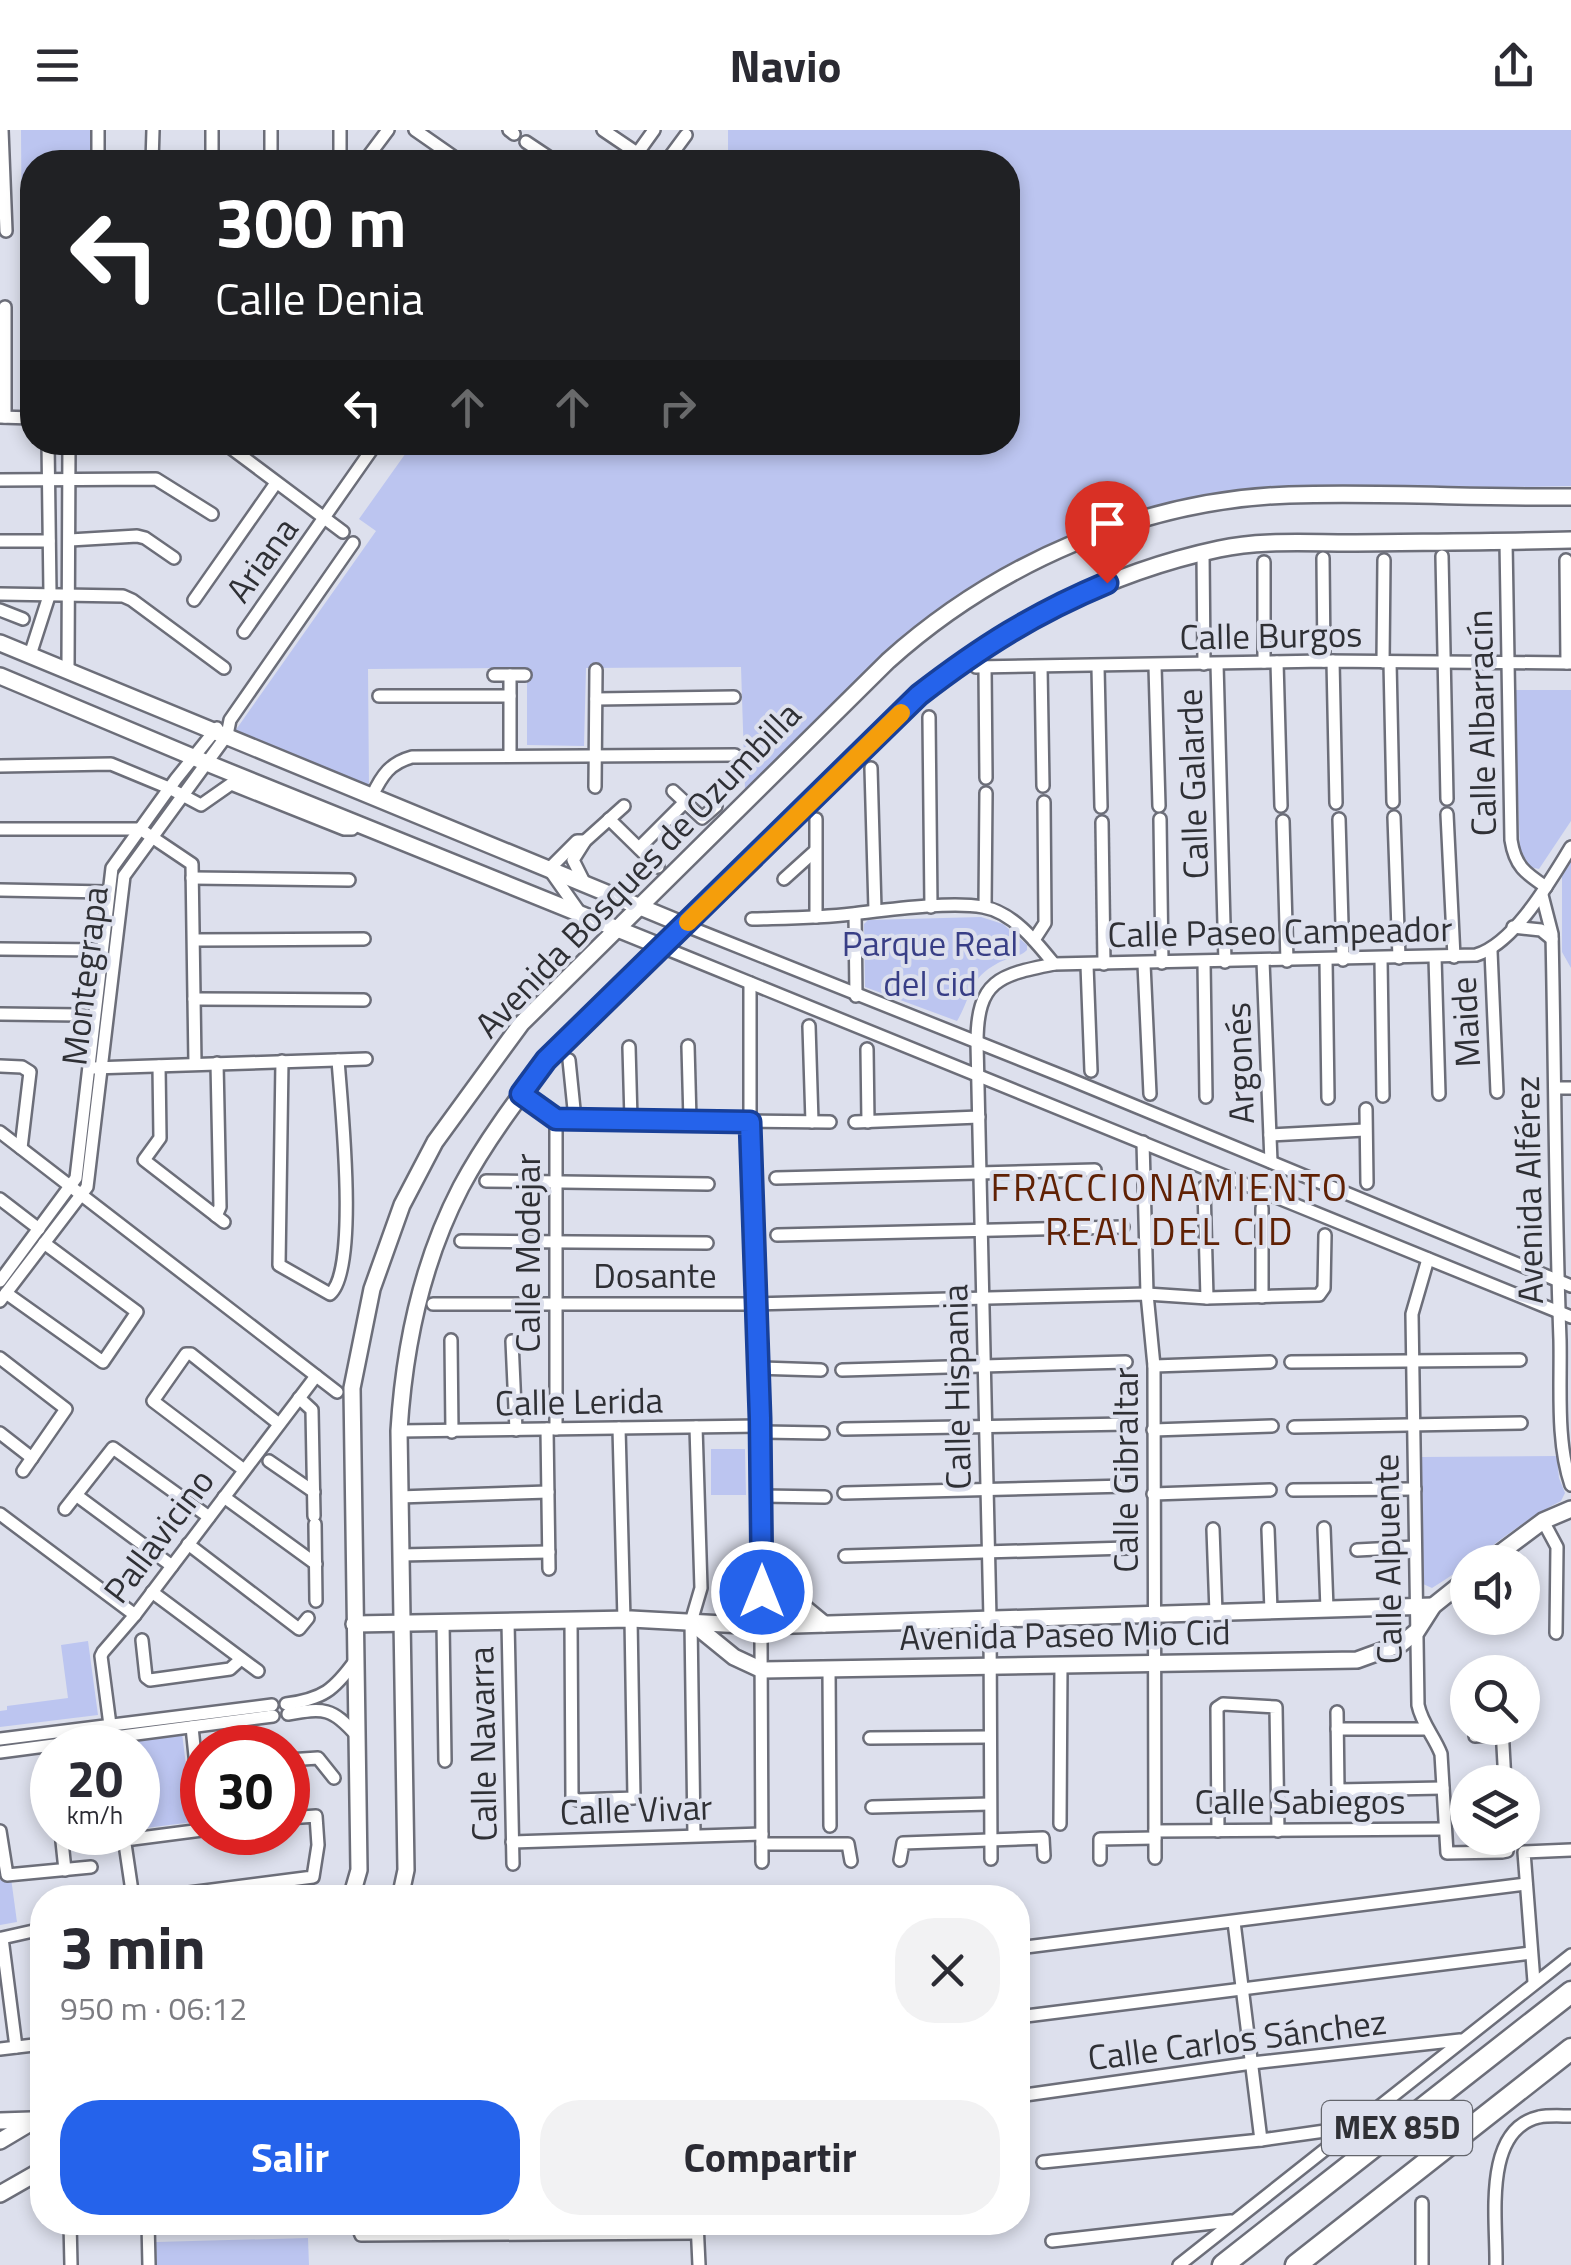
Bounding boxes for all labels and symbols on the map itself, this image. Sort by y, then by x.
pin [1065,481,1150,584]
street label: Ariana [212,505,311,614]
street label: Calle Burgos [1179,606,1363,664]
street label: Calle Albarracín [1452,609,1510,837]
street label: Calle Galarde [1162,688,1222,880]
street label: Avenida Bosques de Ozumbilla [462,689,813,1050]
street label: Montegrapa [46,883,122,1068]
street label: Calle Paseo Campeador [1107,901,1453,961]
park label: Parque Real del cid [842,916,1018,1010]
street label: Maide [1436,975,1494,1069]
street label: Argonés [1210,1001,1268,1125]
street label: Avenida Alférez [1499,1076,1557,1304]
street label: Calle Modejar [500,1153,554,1353]
district label: FRACCIONAMIENTO REAL DEL CID [991,1158,1349,1260]
street label: Dosante [593,1248,717,1302]
street label: Calle Hispania [927,1284,985,1490]
street label: Calle Gibraltar [1098,1367,1152,1573]
street label: Calle Lerida [494,1373,664,1429]
street label: Calle Alpuente [1358,1453,1416,1665]
street label: Pallavicino [90,1457,227,1614]
position arrow [710,1540,814,1644]
street label: Avenida Paseo Mio Cid [899,1604,1231,1664]
street label: Calle Navarra [453,1646,511,1842]
speed limit sign: 30 [180,1725,310,1855]
street label: Calle Sabiegos [1194,1774,1406,1828]
street label: Calle Vivar [559,1779,713,1839]
street label: Calle Carlos Sánchez [1085,1994,1389,2084]
road number: MEX 85D [1322,2101,1472,2155]

